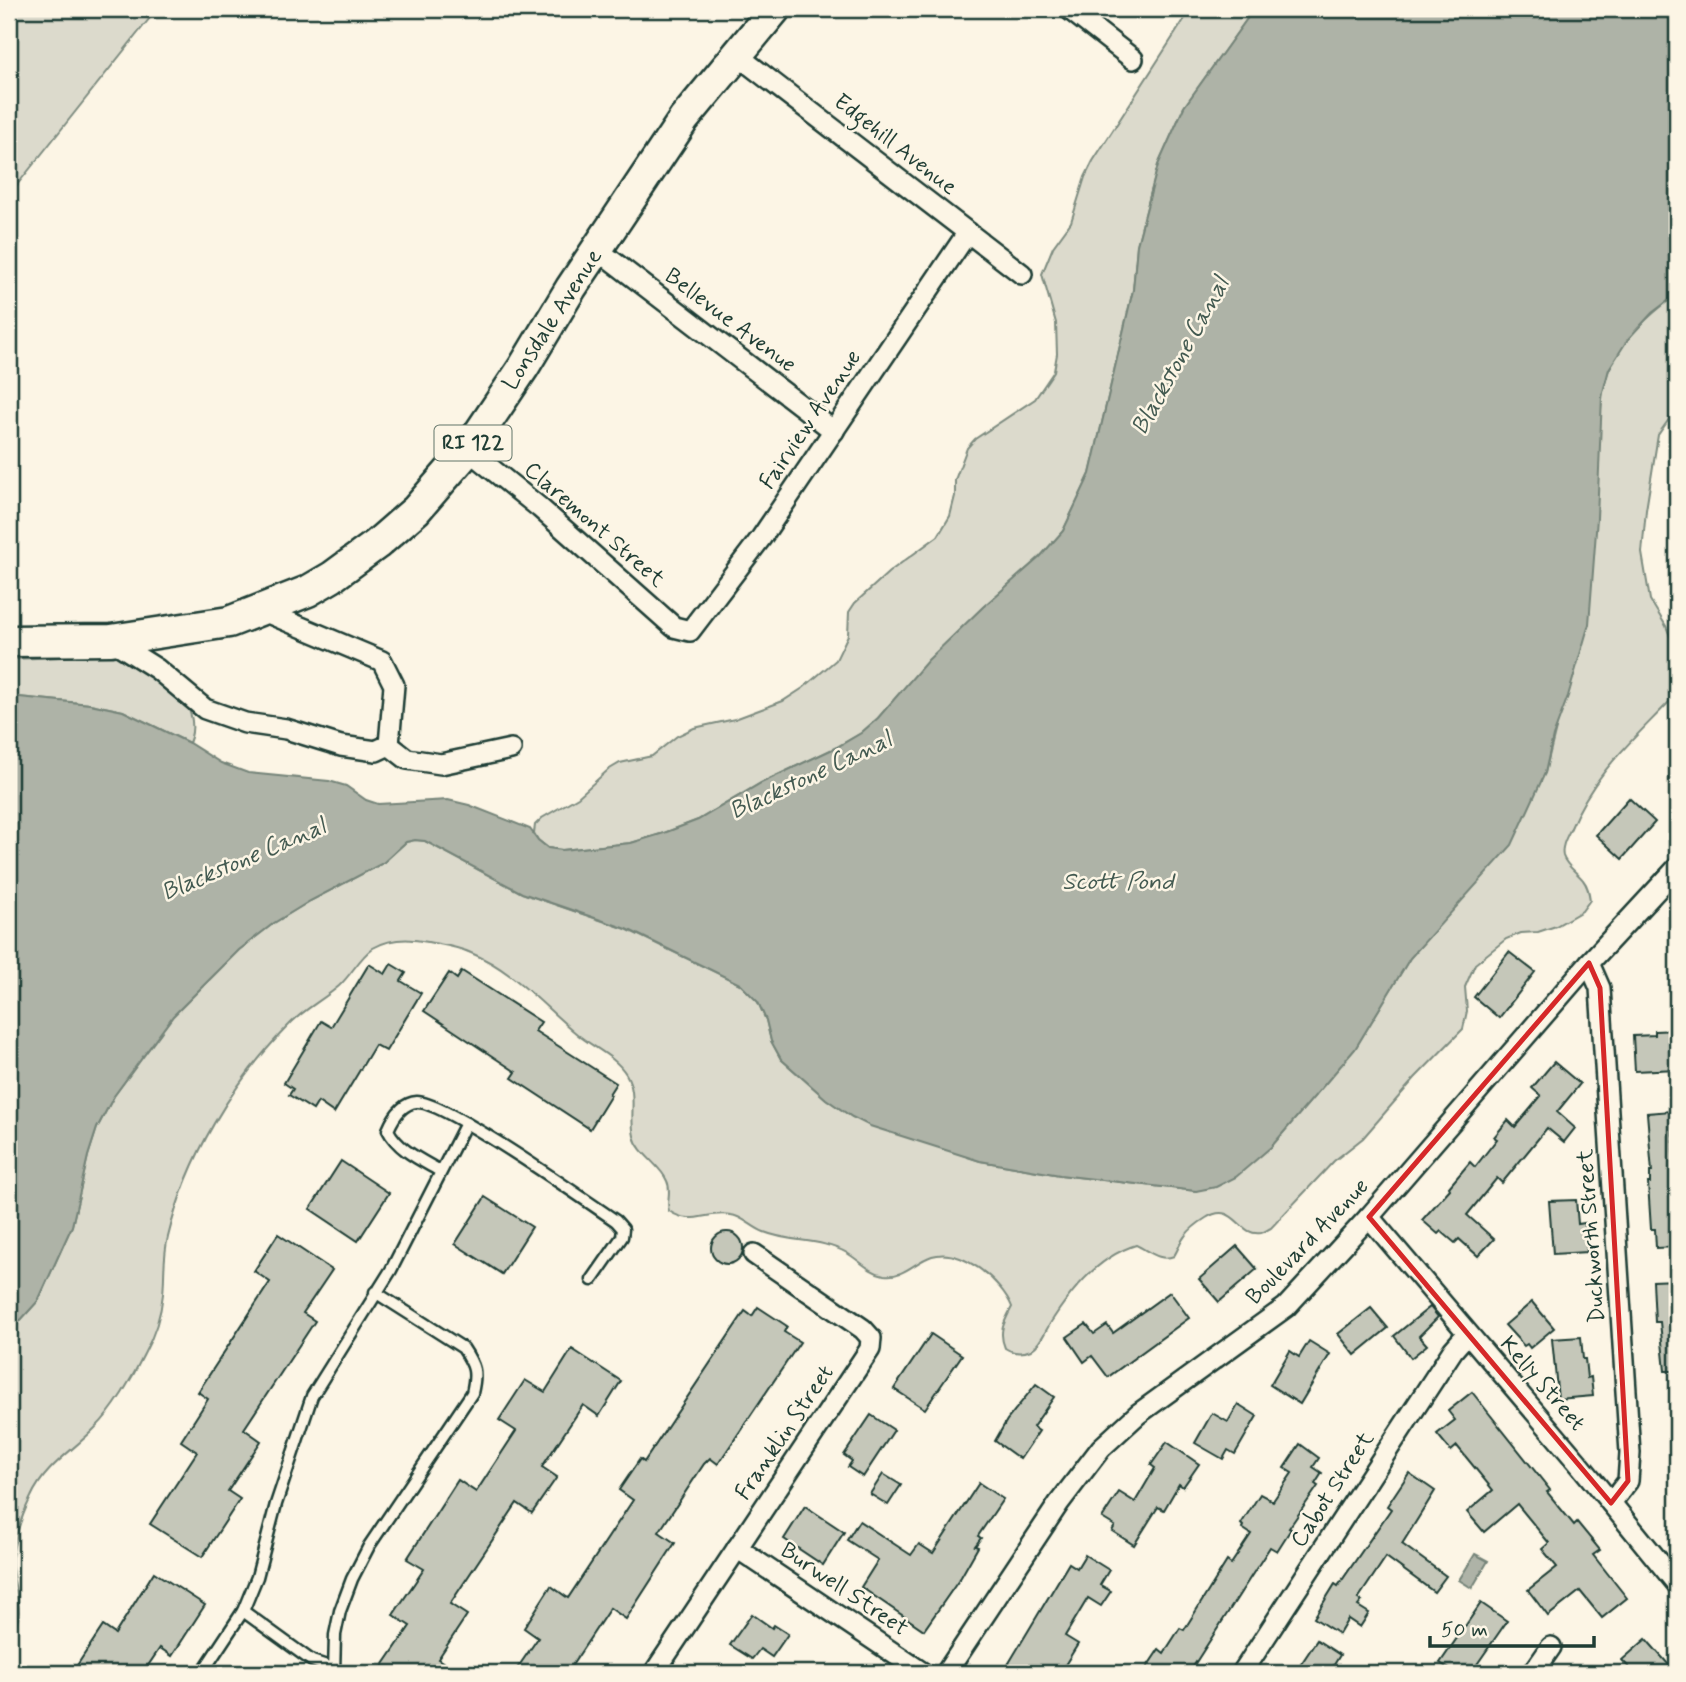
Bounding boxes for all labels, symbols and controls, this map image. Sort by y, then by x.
street label: Edgehill Avenue [826,87,963,204]
street label: Lonsdale Avenue [496,244,610,396]
street label: Bellevue Avenue [658,262,802,380]
water label: Blackstone Canal [1125,270,1238,440]
street label: Fairview Avenue [753,344,869,496]
road number: RI 122 [434,426,512,460]
street label: Claremont Street [517,455,671,595]
water label: Blackstone Canal [725,724,899,827]
water label: Blackstone Canal [157,811,333,909]
water label: Scott Pond [1062,867,1176,898]
street label: Duckworth Street [1571,1147,1613,1324]
street label: Boulevard Avenue [1240,1172,1376,1312]
street label: Kelly Street [1492,1330,1592,1438]
street label: Franklin Street [729,1360,841,1506]
street label: Cabot Street [1284,1426,1382,1554]
street label: Burwell Street [774,1536,914,1644]
scale bar [1430,1605,1595,1649]
text: 50 m [1441,1616,1488,1644]

